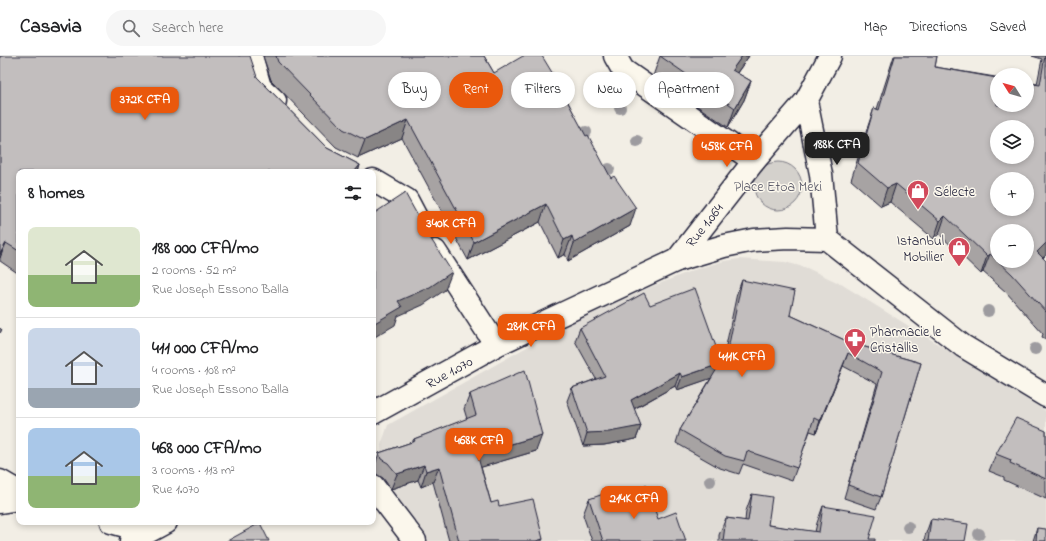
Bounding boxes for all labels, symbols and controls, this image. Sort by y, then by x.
search box [106,10,386,46]
text: Casavia [20,14,82,41]
icon: search [120,17,142,39]
text: Search here [152,17,224,39]
text: Map [864,17,887,38]
text: Directions [909,17,967,38]
text: Saved [989,17,1026,38]
north arrow [990,68,1034,112]
map controls [990,68,1034,268]
chip: Buy [388,72,441,108]
chip: Rent [449,72,503,108]
chip: Filters [511,72,575,108]
chip: New [583,72,636,108]
chip: Apartment [644,72,734,108]
pin: 372K CFA [104,87,186,121]
text: 372K CFA [120,90,170,109]
button: layers [990,120,1034,164]
pin: 188K CFA [796,132,878,166]
pin: 458K CFA [686,134,768,168]
text: 188K CFA [813,135,861,154]
text: 458K CFA [702,137,752,156]
button: + [990,172,1034,216]
park label: Place Etoa Meki [734,177,822,198]
shop icon: Sélecte [905,178,931,211]
text: 8 homes [28,181,85,206]
icon: filters [342,182,364,204]
place label: Sélecte [934,182,976,203]
street label: Rue 1.064 [681,199,729,252]
pin: 340K CFA [410,211,492,245]
text: 340K CFA [426,214,476,233]
button: − [990,224,1034,268]
place label: Istanbul Mobilier [897,231,945,268]
shop icon: Istanbul Mobilier [946,235,972,268]
text: 188 000 CFA/mo [152,236,259,261]
icon: home [60,243,108,291]
text: 2 rooms · 52 m² [152,261,236,280]
text: Rue Joseph Essono Balla [152,280,289,299]
pin: 281K CFA [490,314,572,348]
text: 281K CFA [507,317,555,336]
place label: Pharmacie le Cristallis [870,322,942,359]
pharmacy icon: Pharmacie le Cristallis [842,326,868,359]
text: 411 000 CFA/mo [152,336,258,361]
icon: home [60,344,108,392]
pin: 411K CFA [701,344,783,378]
text: 411K CFA [719,347,765,366]
street label: Rue 1.070 [422,352,477,395]
text: 4 rooms · 108 m² [152,361,236,380]
text: Rue Joseph Essono Balla [152,380,289,399]
pin: 468K CFA [438,428,520,462]
text: 468K CFA [454,431,504,450]
text: 468 000 CFA/mo [152,436,262,461]
icon: home [60,444,108,492]
text: 3 rooms · 113 m² [152,461,235,480]
text: Rue 1.070 [152,480,199,499]
pin: 214K CFA [593,486,675,520]
text: 214K CFA [609,489,659,508]

